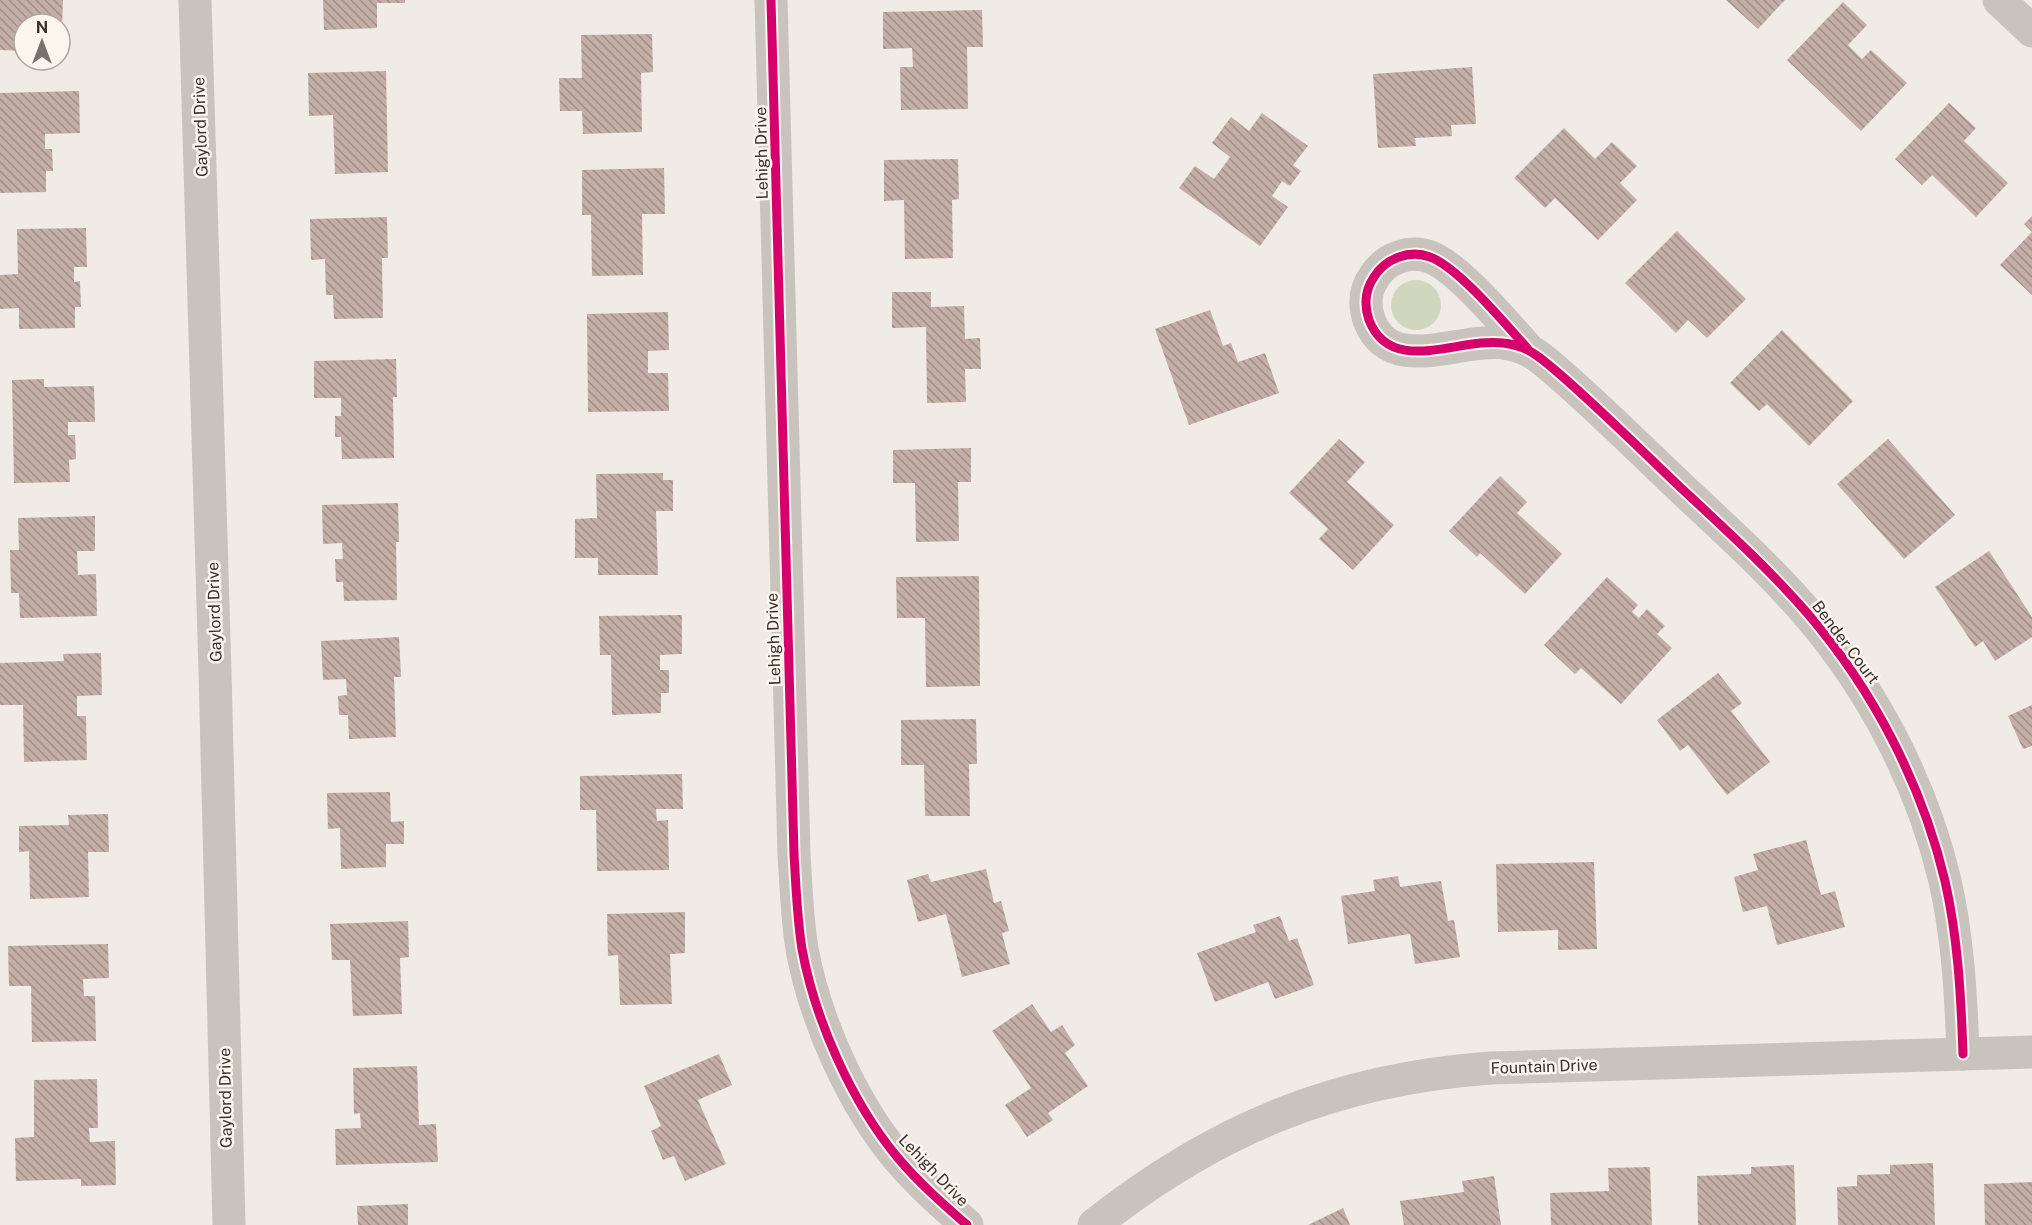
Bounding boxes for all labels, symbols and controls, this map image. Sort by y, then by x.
north arrow [12,12,72,72]
text: N [36,18,48,37]
street label: Gaylord Drive [189,77,212,177]
street label: Lehigh Drive [751,107,772,199]
street label: Gaylord Drive [203,562,226,662]
street label: Lehigh Drive [762,592,785,686]
street label: Bender Court [1808,597,1883,688]
street label: Gaylord Drive [215,1048,236,1148]
street label: Fountain Drive [1490,1055,1598,1078]
street label: Lehigh Drive [895,1130,973,1210]

